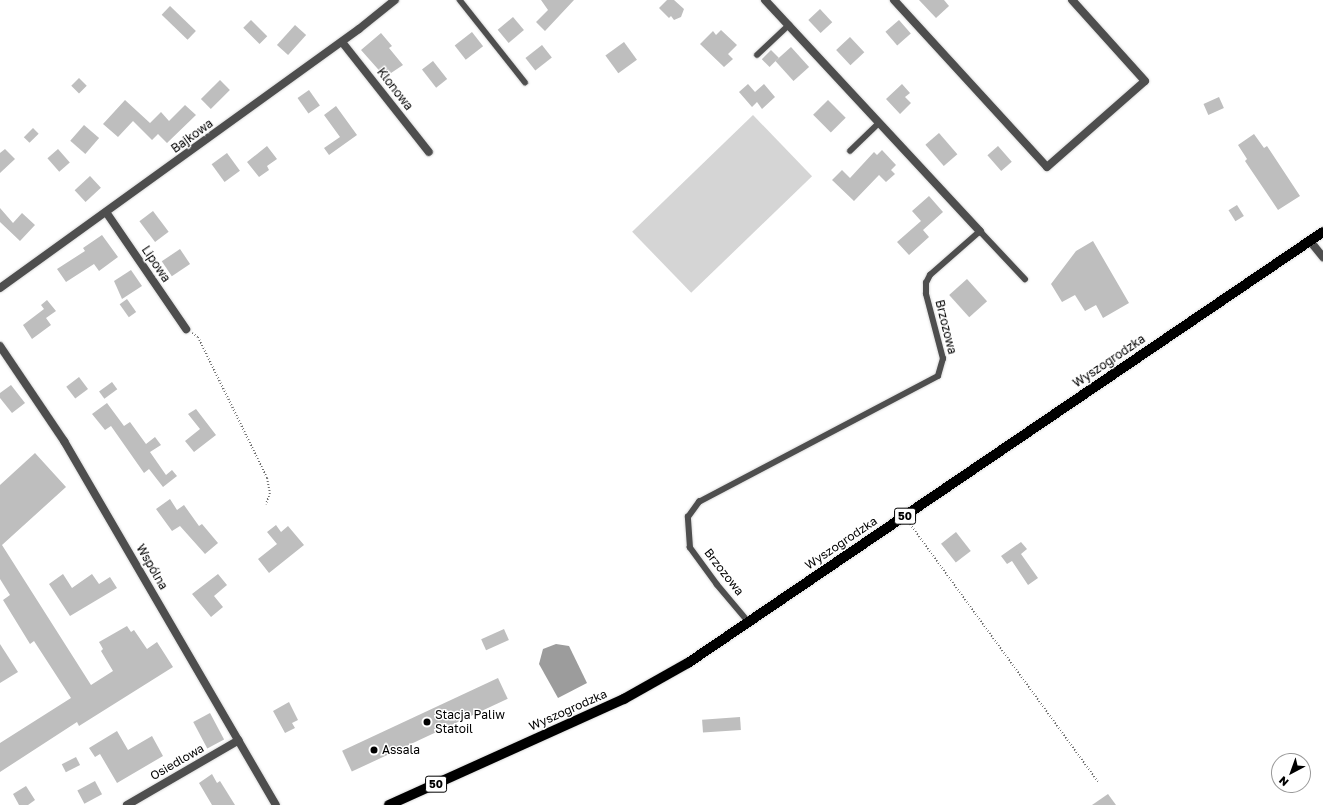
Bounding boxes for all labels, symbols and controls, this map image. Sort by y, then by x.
street label: Klonowa [374,65,416,113]
street label: Bajkowa [168,116,216,156]
street label: Lipowa [139,243,173,285]
street label: Brzozowa [932,298,960,356]
street label: Wyszogrodzka [1070,332,1148,390]
road number: 50 [894,507,916,525]
street label: Wyszogrodzka [802,514,880,572]
street label: Wspólna [133,542,171,592]
street label: Brzozowa [701,546,747,598]
street label: Wyszogrodzka [527,686,609,734]
place label: Stacja Paliw Statoil [435,708,505,736]
marker: Stacja Paliw Statoil [422,717,432,727]
street label: Osiedlowa [147,741,207,783]
place label: Assala [382,743,420,757]
marker: Assala [369,745,379,755]
north arrow [1271,753,1311,793]
text: N [1276,774,1291,789]
road number: 50 [425,775,447,793]

